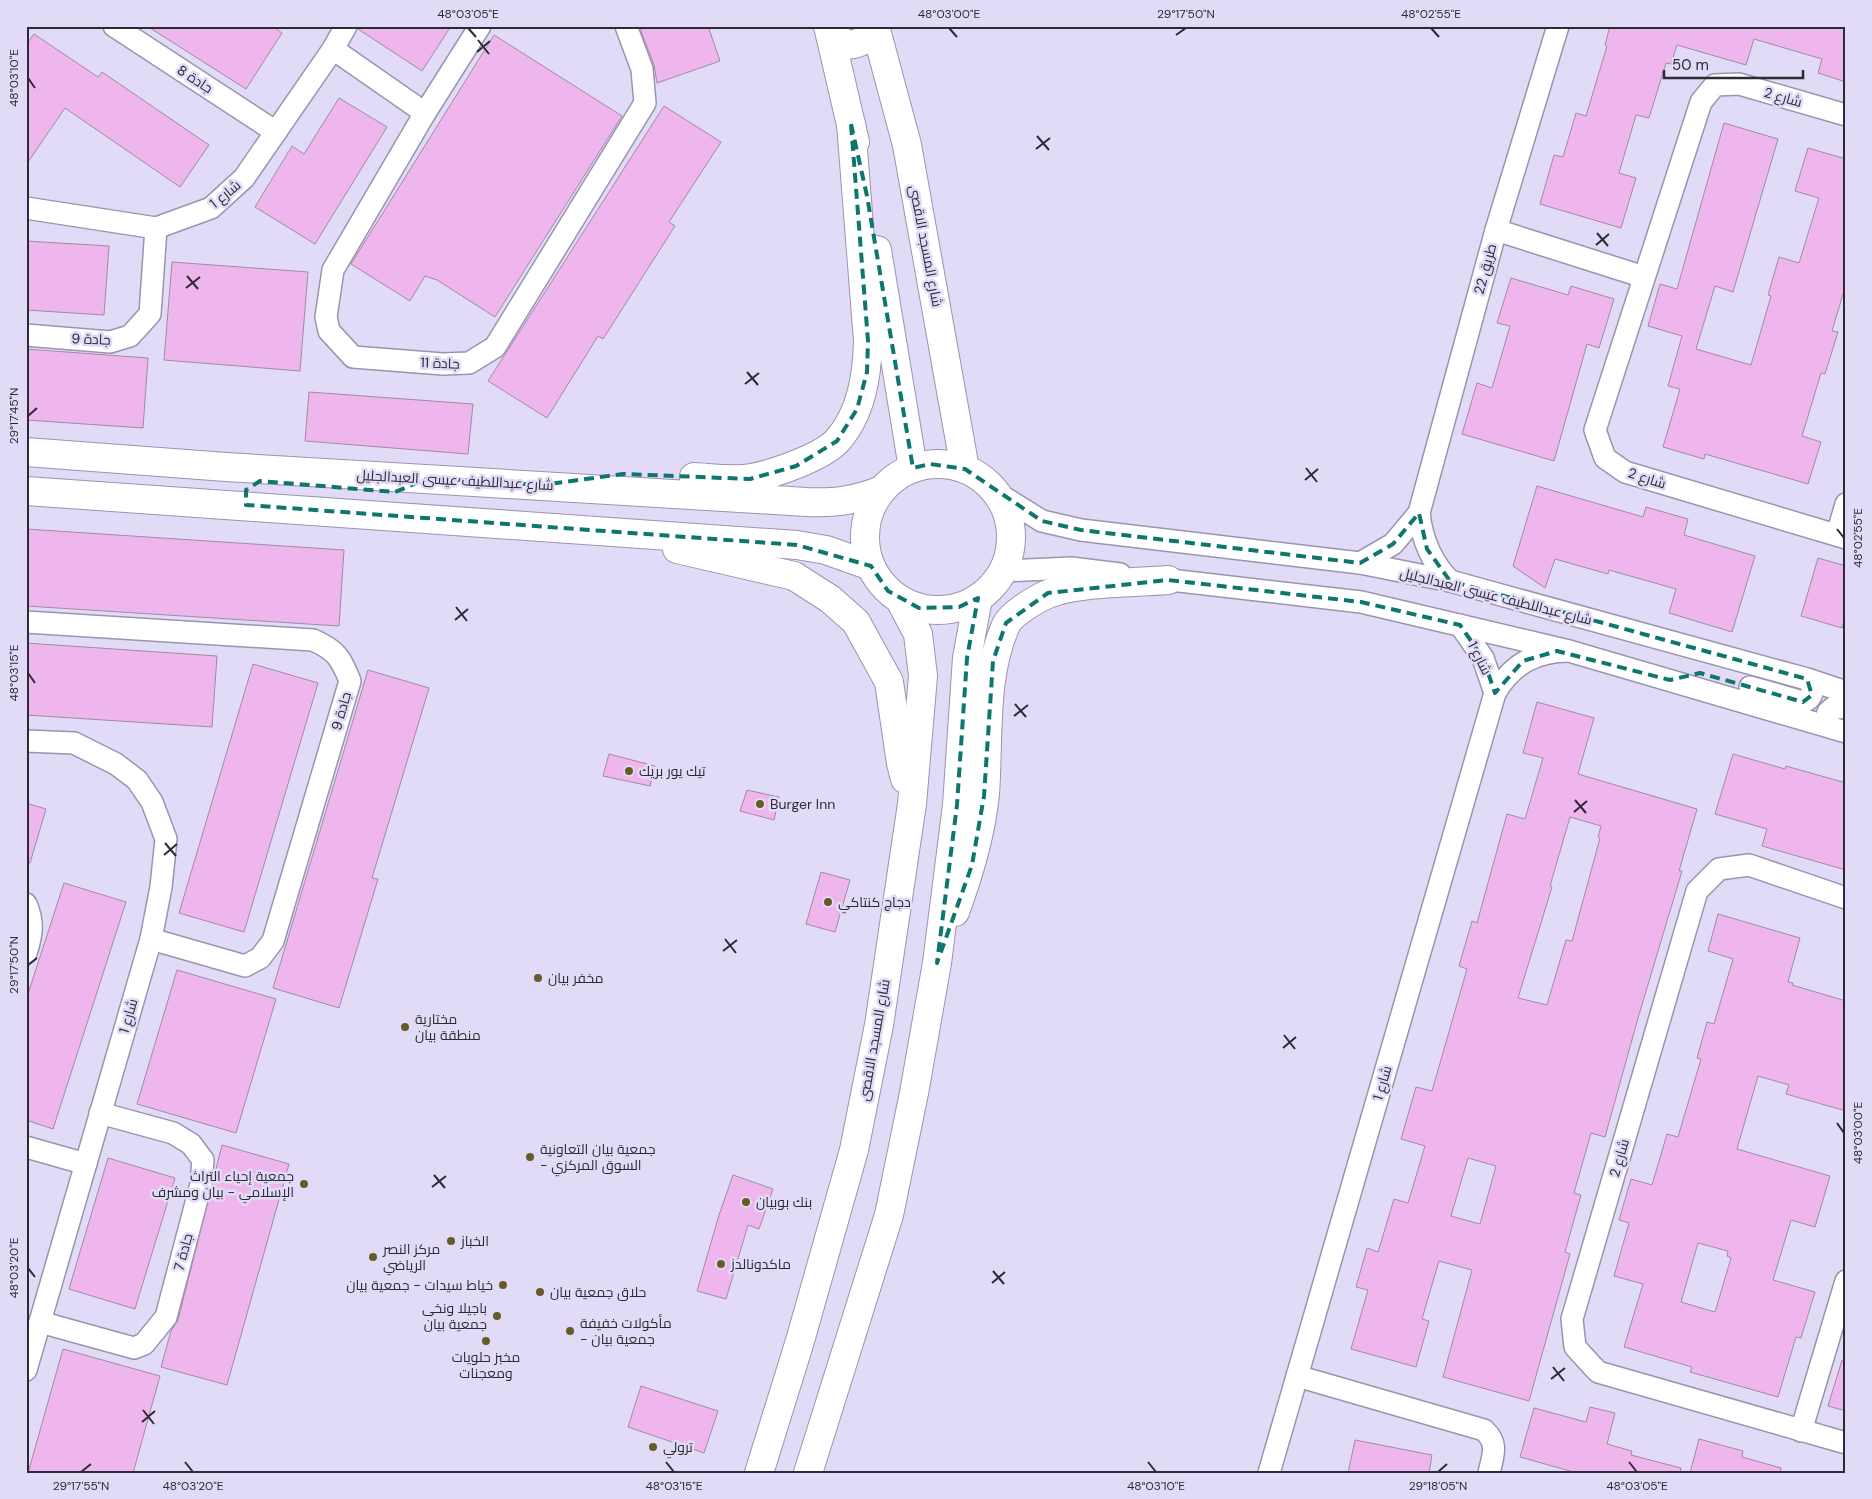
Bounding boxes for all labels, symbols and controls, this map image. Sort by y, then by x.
text: 48°03'05"E [437,6,499,22]
text: 48°03'00"E [918,6,981,22]
text: 29°17'50"N [1157,6,1215,22]
text: 48°02'55"E [1401,6,1461,22]
scale bar [1664,48,1803,80]
text: 48°03'10"E [6,49,22,107]
text: 50 m [1672,55,1709,75]
street label: جادة 8 [174,61,216,97]
street label: شارع 2 [1762,83,1804,111]
street label: شارع 1 [206,176,244,212]
street label: شارع المسجد الاقصى [905,184,947,308]
street label: طريق 22 [1470,242,1500,296]
street label: جادة 9 [71,329,111,349]
street label: جادة 11 [420,353,460,373]
text: 29°17'45"N [6,388,22,444]
street label: شارع 2 [1626,463,1668,493]
street label: شارع عبداللطيف عيسى العبدالجليل [356,466,554,494]
text: 48°02'55"E [1850,508,1866,568]
street label: شارع عبداللطيف عيسى العبدالجليل [1398,563,1594,629]
street label: شارع 1 [1464,638,1496,678]
text: 48°03'15"E [6,644,22,702]
street label: جادة 9 [327,690,355,732]
place label: تيك يور بريك [639,762,706,780]
marker: تيك يور بريك [623,765,635,777]
place label: Burger Inn [770,795,835,813]
marker: Burger Inn [754,798,766,810]
place label: دجاج كنتاكي [838,893,911,914]
marker: دجاج كنتاكي [822,896,834,908]
text: 29°17'50"N [6,936,22,994]
place label: مخفر بيان [548,969,604,987]
marker: مخفر بيان [532,972,544,984]
street label: شارع المسجد الاقصى [854,978,894,1102]
street label: شارع 1 [114,997,142,1035]
place label: مختارية منطقة بيان [415,1010,481,1044]
marker: مختارية منطقة بيان [399,1021,411,1033]
street label: شارع 1 [1368,1064,1396,1102]
text: 48°03'00"E [1850,1101,1866,1164]
street label: شارع 2 [1605,1137,1633,1179]
place label: جمعية بيان التعاونية - السوق المركزي [540,1140,655,1177]
marker: جمعية بيان التعاونية - السوق المركزي [524,1151,536,1163]
place label: جمعية إحياء التراث الإسلامي - بيان ومشرف [152,1167,294,1204]
marker: جمعية إحياء التراث الإسلامي - بيان ومشرف [298,1178,310,1190]
place label: بنك بوبيان [756,1193,812,1211]
marker: بنك بوبيان [740,1196,752,1208]
street label: جادة 7 [169,1231,197,1273]
place label: الخباز [460,1232,489,1250]
marker: الخباز [445,1235,457,1247]
text: 48°03'20"E [6,1237,22,1299]
place label: مركز النصر الرياضي [382,1240,440,1276]
marker: مركز النصر الرياضي [367,1251,379,1263]
place label: ماكدونالدز [730,1255,791,1273]
marker: ماكدونالدز [715,1258,727,1270]
place label: خياط سيدات - جمعية بيان [346,1276,493,1294]
marker: خياط سيدات - جمعية بيان [497,1279,509,1291]
place label: حلاق جمعية بيان [550,1283,646,1301]
marker: حلاق جمعية بيان [534,1286,546,1298]
place label: باجيلا ونخي جمعية بيان [422,1299,487,1333]
marker: باجيلا ونخي جمعية بيان [491,1310,503,1322]
place label: مأكولات خفيفة - جمعية بيان [580,1314,672,1348]
marker: مأكولات خفيفة - جمعية بيان [564,1325,576,1337]
marker: مخبز حلويات ومعجنات [480,1335,492,1347]
place label: مخبز حلويات ومعجنات [452,1348,520,1382]
place label: ترولي [663,1438,693,1459]
marker: ترولي [647,1441,659,1453]
text: 29°17'55"N [53,1478,109,1494]
text: 48°03'20"E [162,1478,224,1494]
text: 48°03'15"E [645,1478,703,1494]
text: 48°03'10"E [1127,1478,1185,1494]
text: 29°18'05"N [1409,1478,1467,1494]
text: 48°03'05"E [1606,1478,1668,1494]

